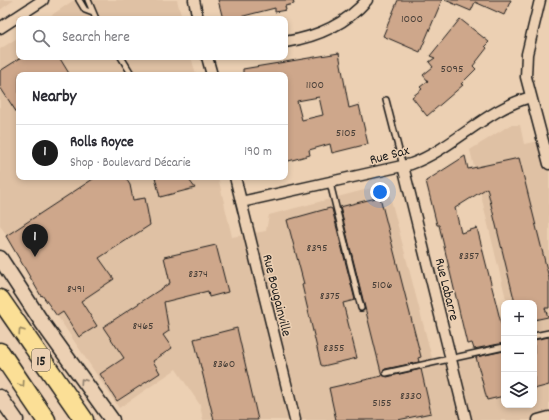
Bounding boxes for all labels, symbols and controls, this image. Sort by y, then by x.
house number: 1000 [401,11,423,28]
search box [16,16,288,60]
icon: search [30,27,52,49]
text: Search here [62,27,130,49]
house number: 5095 [440,61,464,78]
house number: 1100 [306,77,324,94]
text: Nearby [32,86,76,110]
house number: 5105 [336,125,356,142]
text: Rolls Royce [70,132,134,154]
street label: Rue Sax [368,141,411,171]
text: 1 [44,143,46,162]
text: 190 m [244,143,272,162]
text: Shop · Boulevard Décarie [70,154,191,173]
your location [370,182,390,202]
pin: 1 [22,224,48,257]
house number: 8395 [306,240,328,257]
house number: 8357 [459,248,480,265]
street label: Rue Bougainville [256,252,296,339]
street label: Rue Labarre [429,256,463,323]
house number: 8374 [188,266,208,283]
house number: 5106 [372,277,392,294]
house number: 8491 [67,281,85,298]
house number: 8375 [320,288,340,305]
map controls [501,300,537,408]
button: + [501,300,537,336]
house number: 8465 [132,318,154,335]
one-way arrow [18,328,26,335]
button: − [501,336,537,372]
house number: 8355 [323,340,345,357]
road number: 15 [32,349,50,371]
house number: 8360 [213,356,235,373]
button: layers [501,372,537,408]
one-way arrow [81,379,88,386]
one-way arrow [17,380,24,387]
house number: 8330 [400,388,422,405]
house number: 5155 [372,395,392,412]

